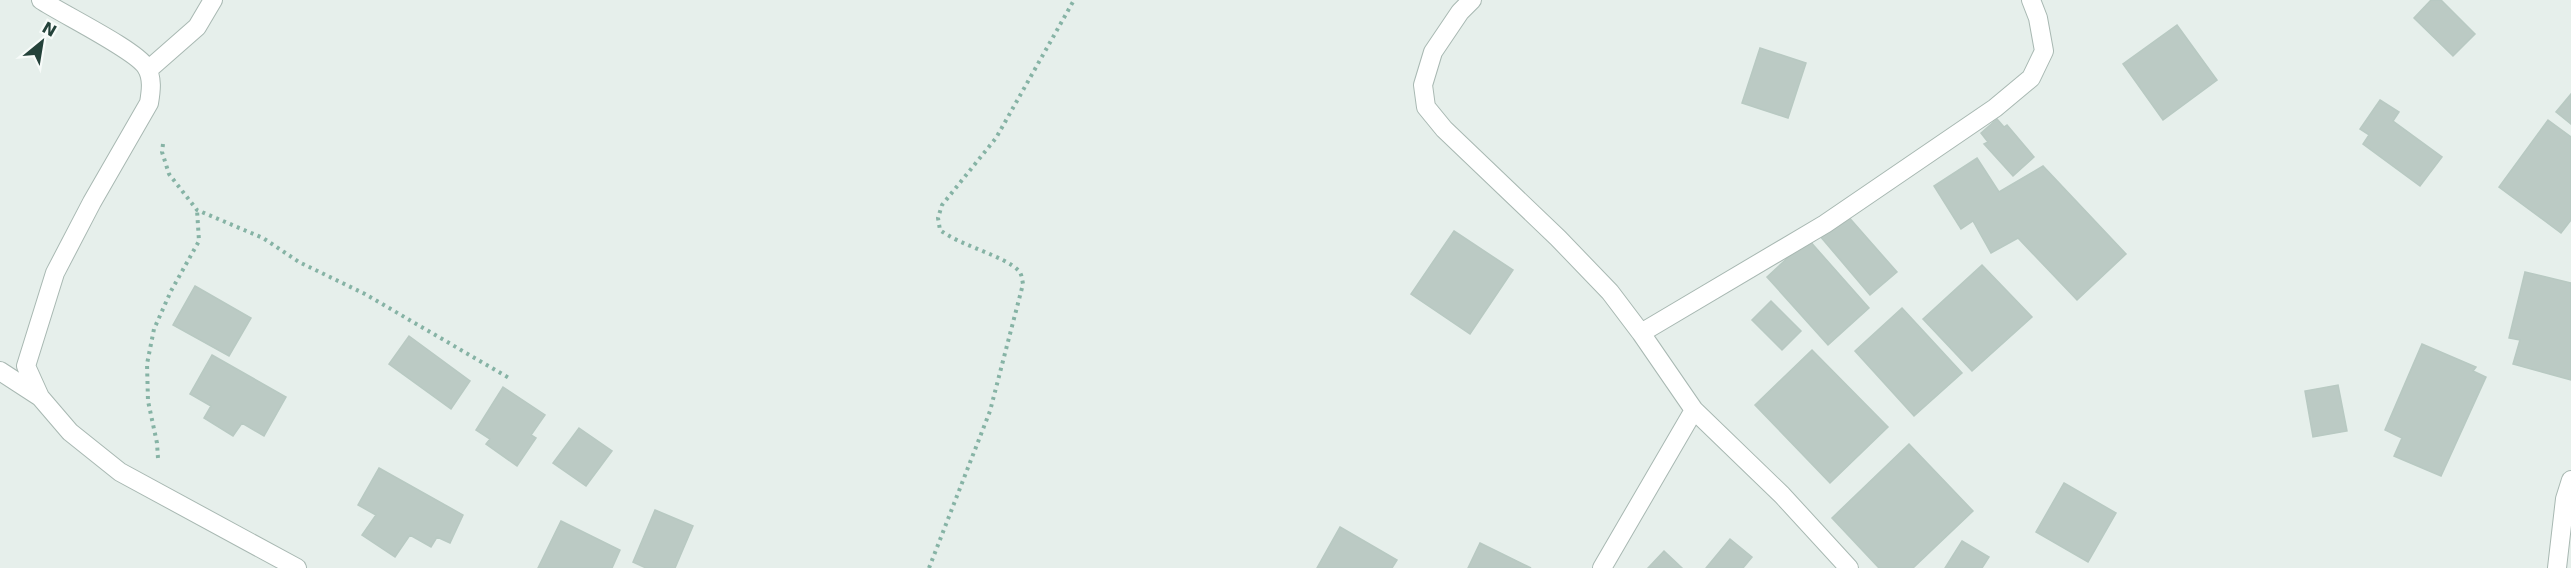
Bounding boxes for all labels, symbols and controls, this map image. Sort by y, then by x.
north arrow [12,12,72,72]
text: N [39,18,60,41]

